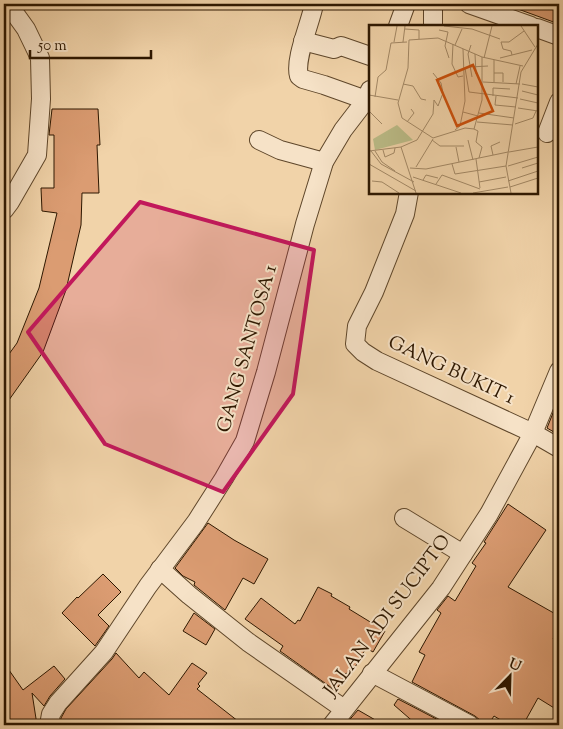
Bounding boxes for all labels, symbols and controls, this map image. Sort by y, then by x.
inset map [369,25,538,194]
scale bar [30,28,151,60]
text: 50 m [37,36,67,57]
street label: GANG SANTOSA 1 [211,261,285,436]
street label: GANG BUKIT 1 [383,330,519,412]
street label: JALAN ADI SUCIPTO [318,529,458,703]
north arrow [486,652,536,702]
text: U [505,654,524,678]

